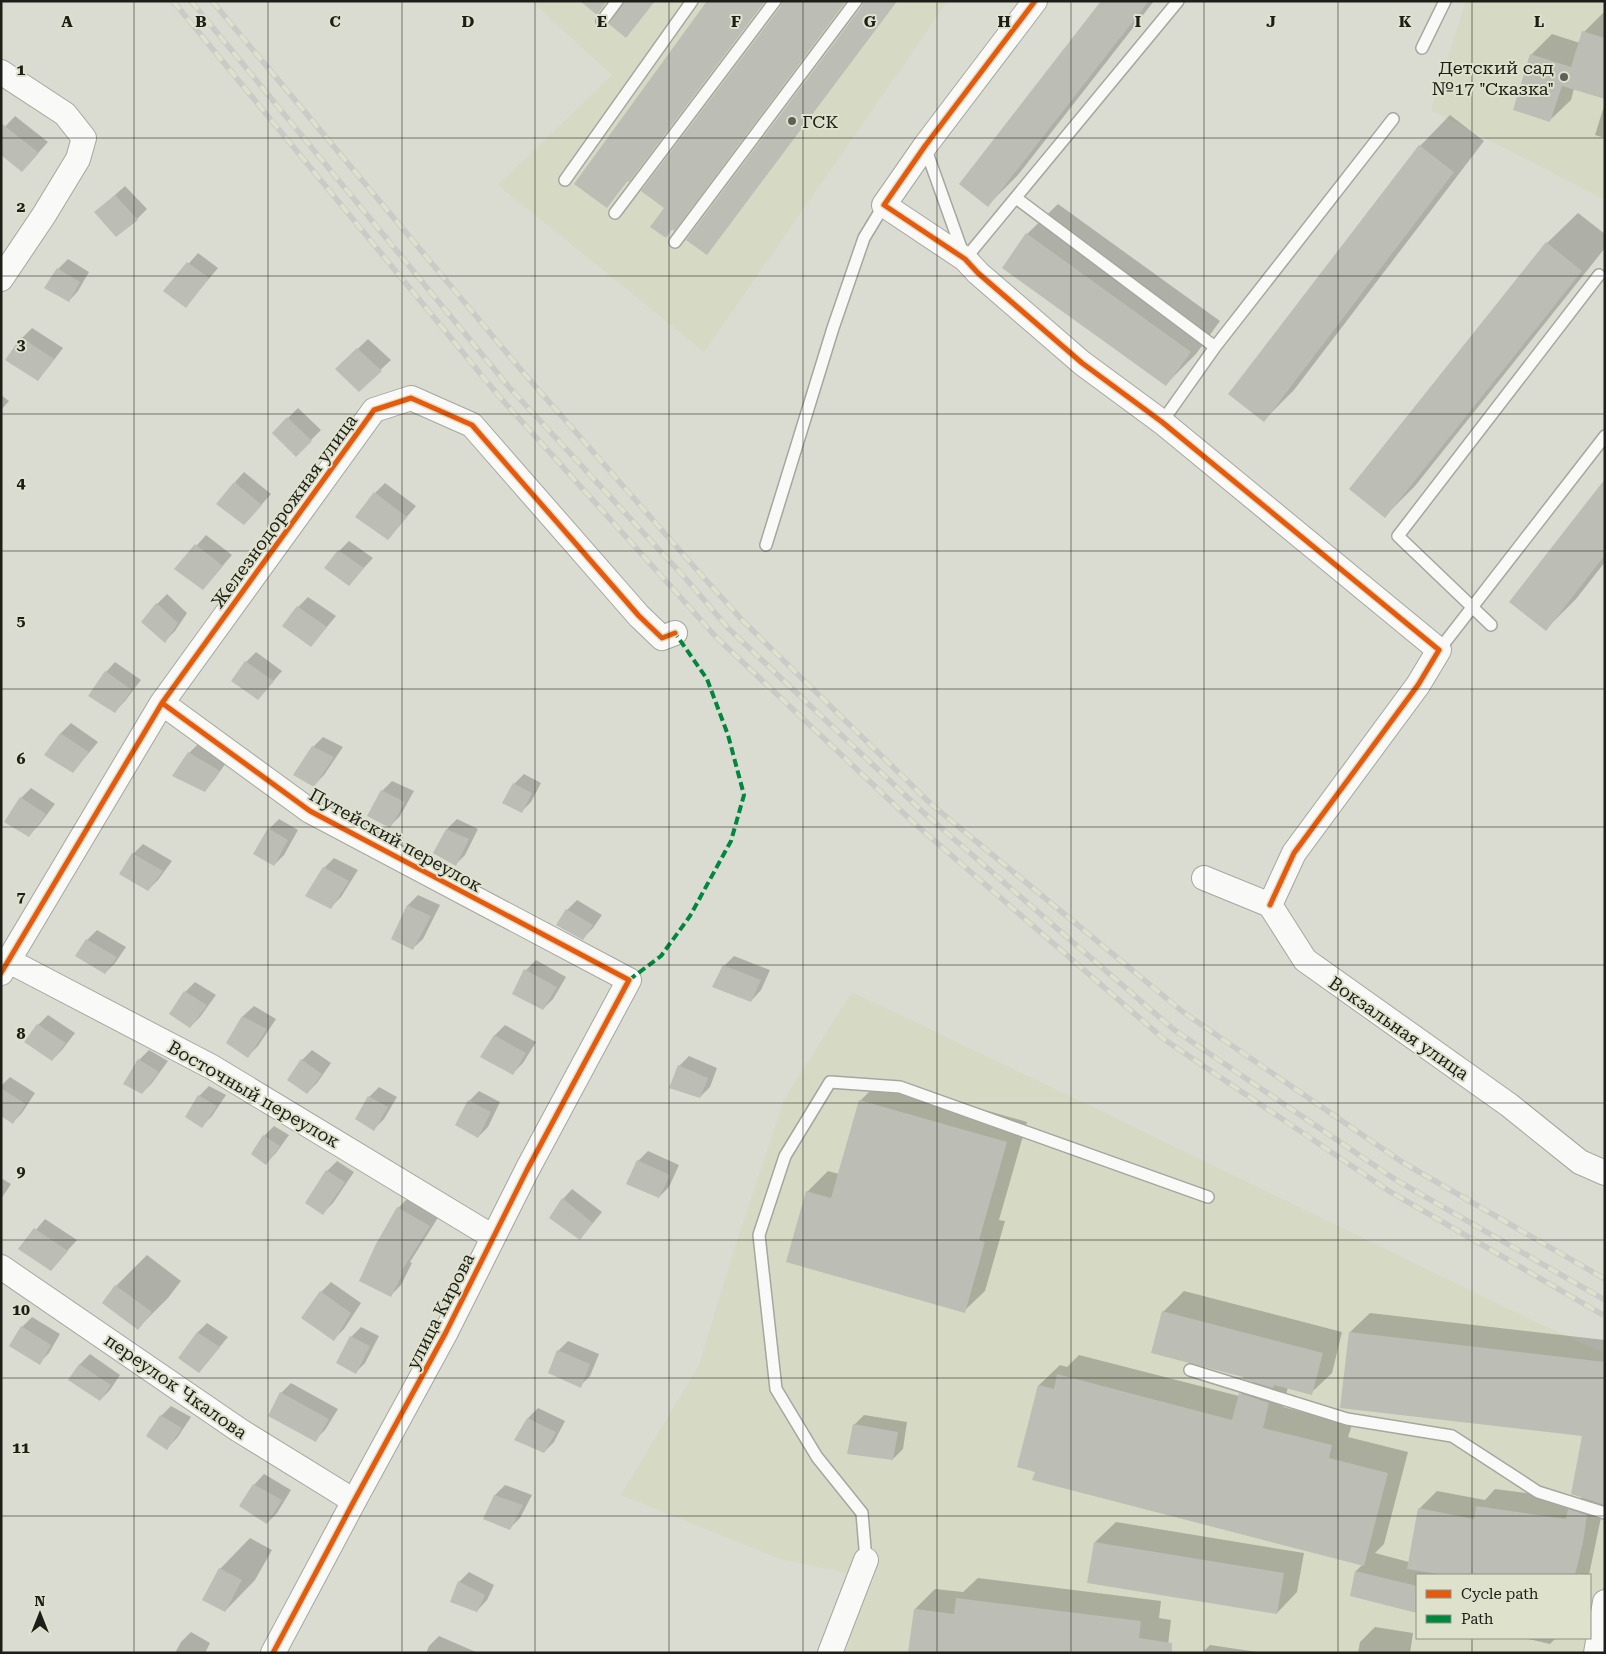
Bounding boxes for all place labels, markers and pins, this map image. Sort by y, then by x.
place label: Детский сад №17 "Сказка" [1432,57,1554,99]
marker: Детский сад №17 "Сказка" [1558,71,1570,83]
place label: ГСК [802,111,838,132]
marker: ГСК [786,115,798,127]

